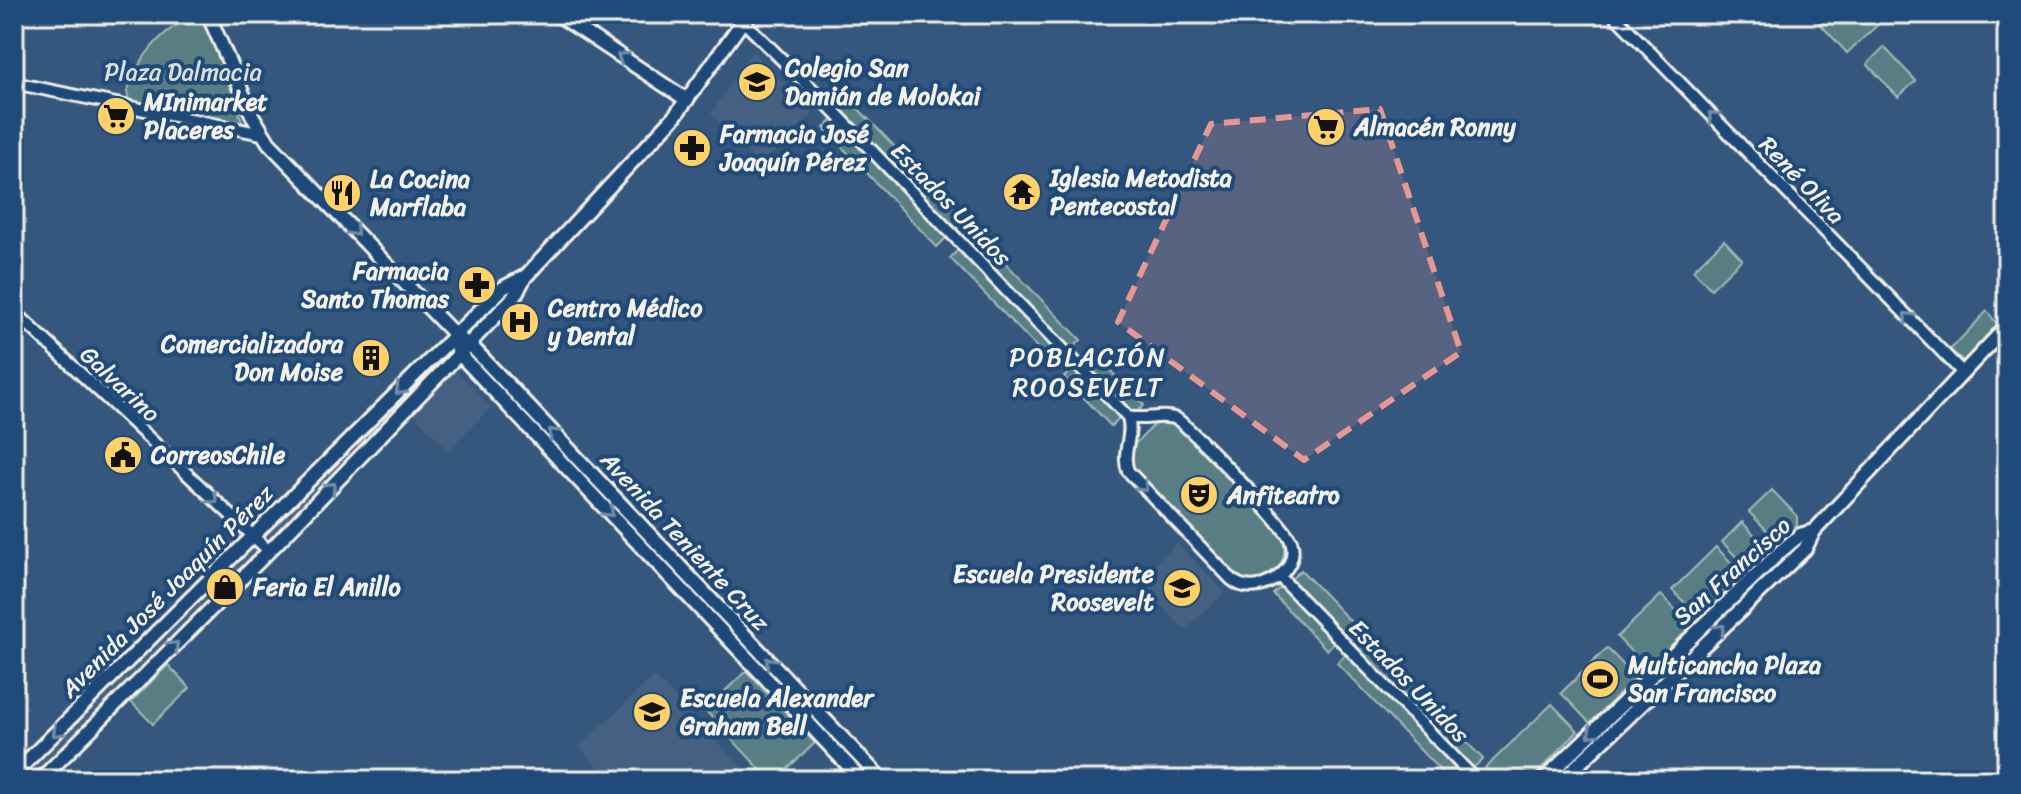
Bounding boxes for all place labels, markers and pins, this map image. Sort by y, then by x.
place label: Colegio San Damián de Molokai [784,47,982,117]
school or university icon: Colegio San Damián de Molokai [736,61,778,103]
place label: MInimarket Placeres [143,81,268,151]
supermarket icon: MInimarket Placeres [95,95,137,137]
supermarket icon: Almacén Ronny [1305,106,1347,148]
place label: Almacén Ronny [1353,106,1516,148]
place label: Farmacia José Joaquín Pérez [718,113,870,183]
pharmacy icon: Farmacia José Joaquín Pérez [671,127,713,169]
place label: Iglesia Metodista Pentecostal [1048,157,1232,227]
place label: La Cocina Marflaba [369,158,470,228]
temple icon: Iglesia Metodista Pentecostal [1001,171,1043,213]
restaurant icon: La Cocina Marflaba [321,172,363,214]
place label: Farmacia Santo Thomas [300,250,450,320]
pharmacy icon: Farmacia Santo Thomas [456,264,498,306]
place label: Centro Médico y Dental [547,287,703,357]
hospital icon: Centro Médico y Dental [499,301,541,343]
place label: Comercializadora Don Moise [160,323,344,393]
building icon: Comercializadora Don Moise [350,337,392,379]
public building icon: CorreosChile [102,434,144,476]
place label: CorreosChile [150,434,286,476]
theatre icon: Anfiteatro [1178,474,1220,516]
place label: Anfiteatro [1226,474,1340,516]
place label: Escuela Presidente Roosevelt [953,553,1155,623]
shop icon: Feria El Anillo [204,566,246,608]
place label: Feria El Anillo [252,566,402,608]
school or university icon: Escuela Presidente Roosevelt [1161,567,1203,609]
place label: Multicancha Plaza San Francisco [1627,644,1822,714]
sports icon: Multicancha Plaza San Francisco [1579,658,1621,700]
place label: Escuela Alexander Graham Bell [680,677,875,747]
school or university icon: Escuela Alexander Graham Bell [631,691,673,733]

